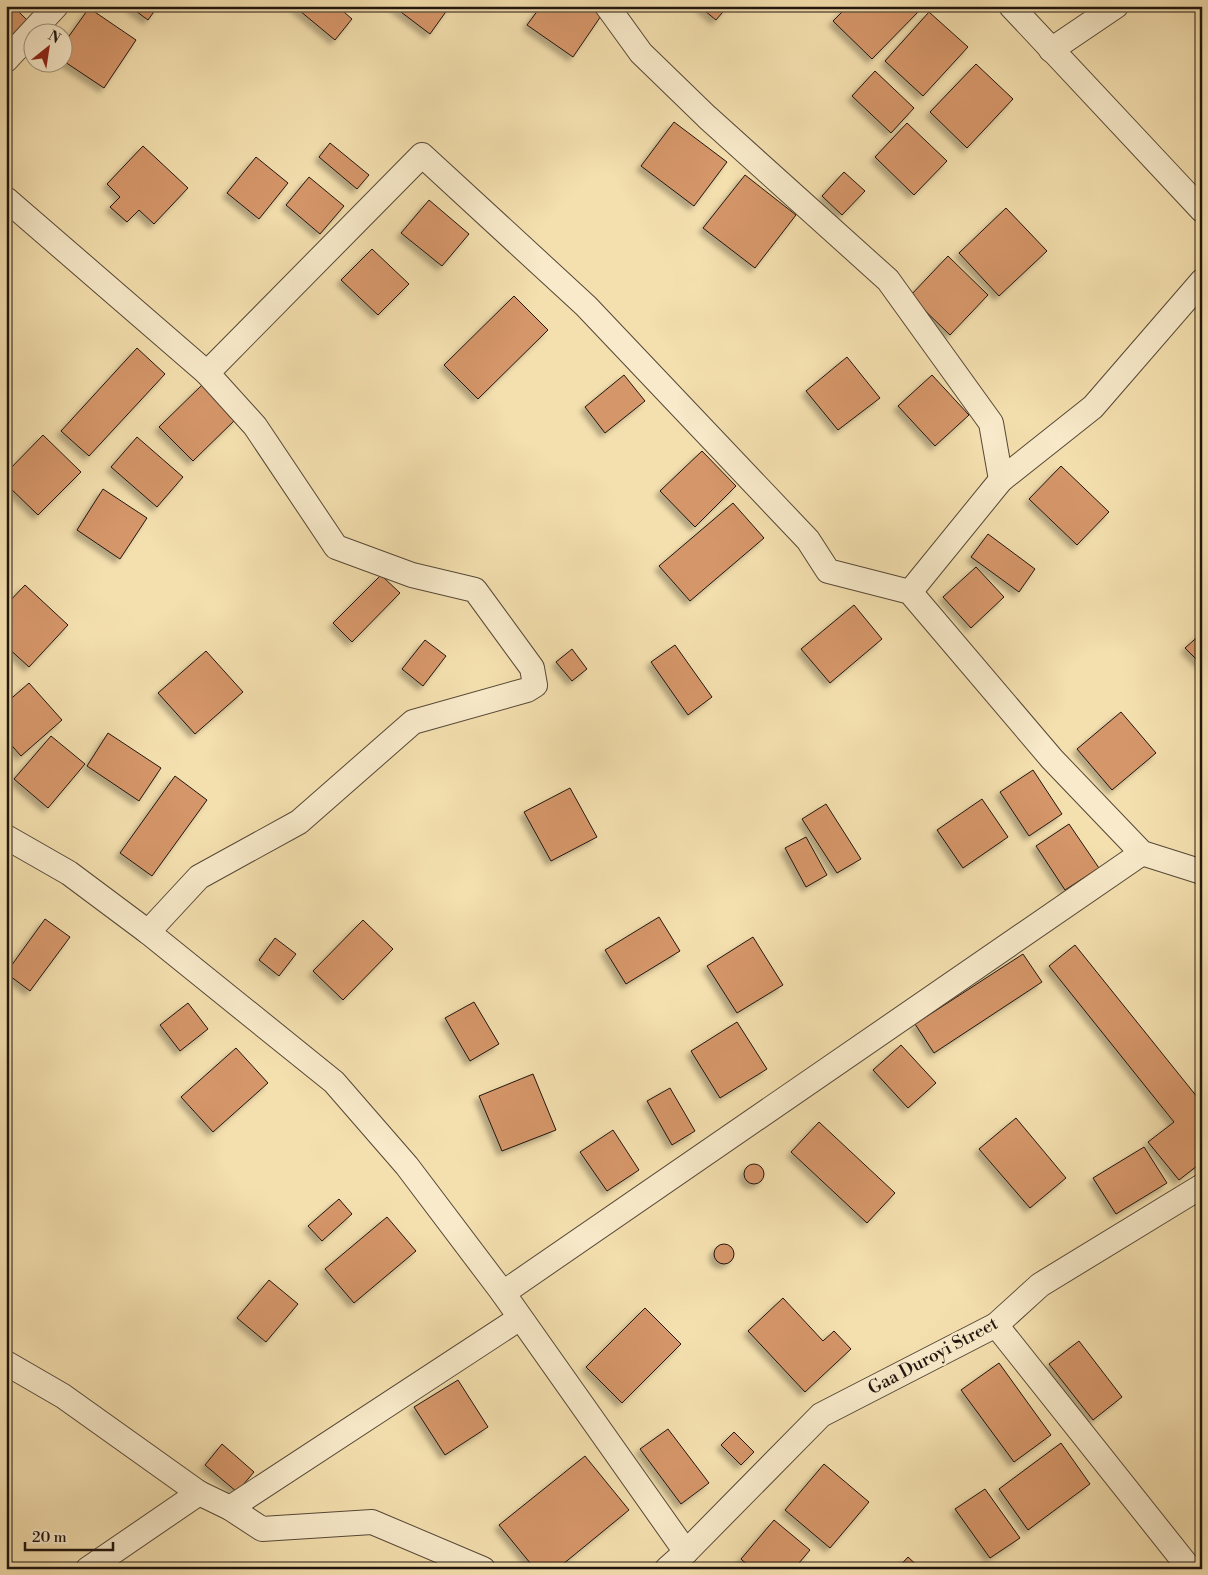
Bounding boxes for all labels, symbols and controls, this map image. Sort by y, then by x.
north arrow [22,22,72,72]
text: N [45,27,63,48]
street label: Gaa Duroyi Street [864,1312,1003,1400]
scale bar [25,1520,112,1552]
text: 20 m [32,1528,67,1547]

